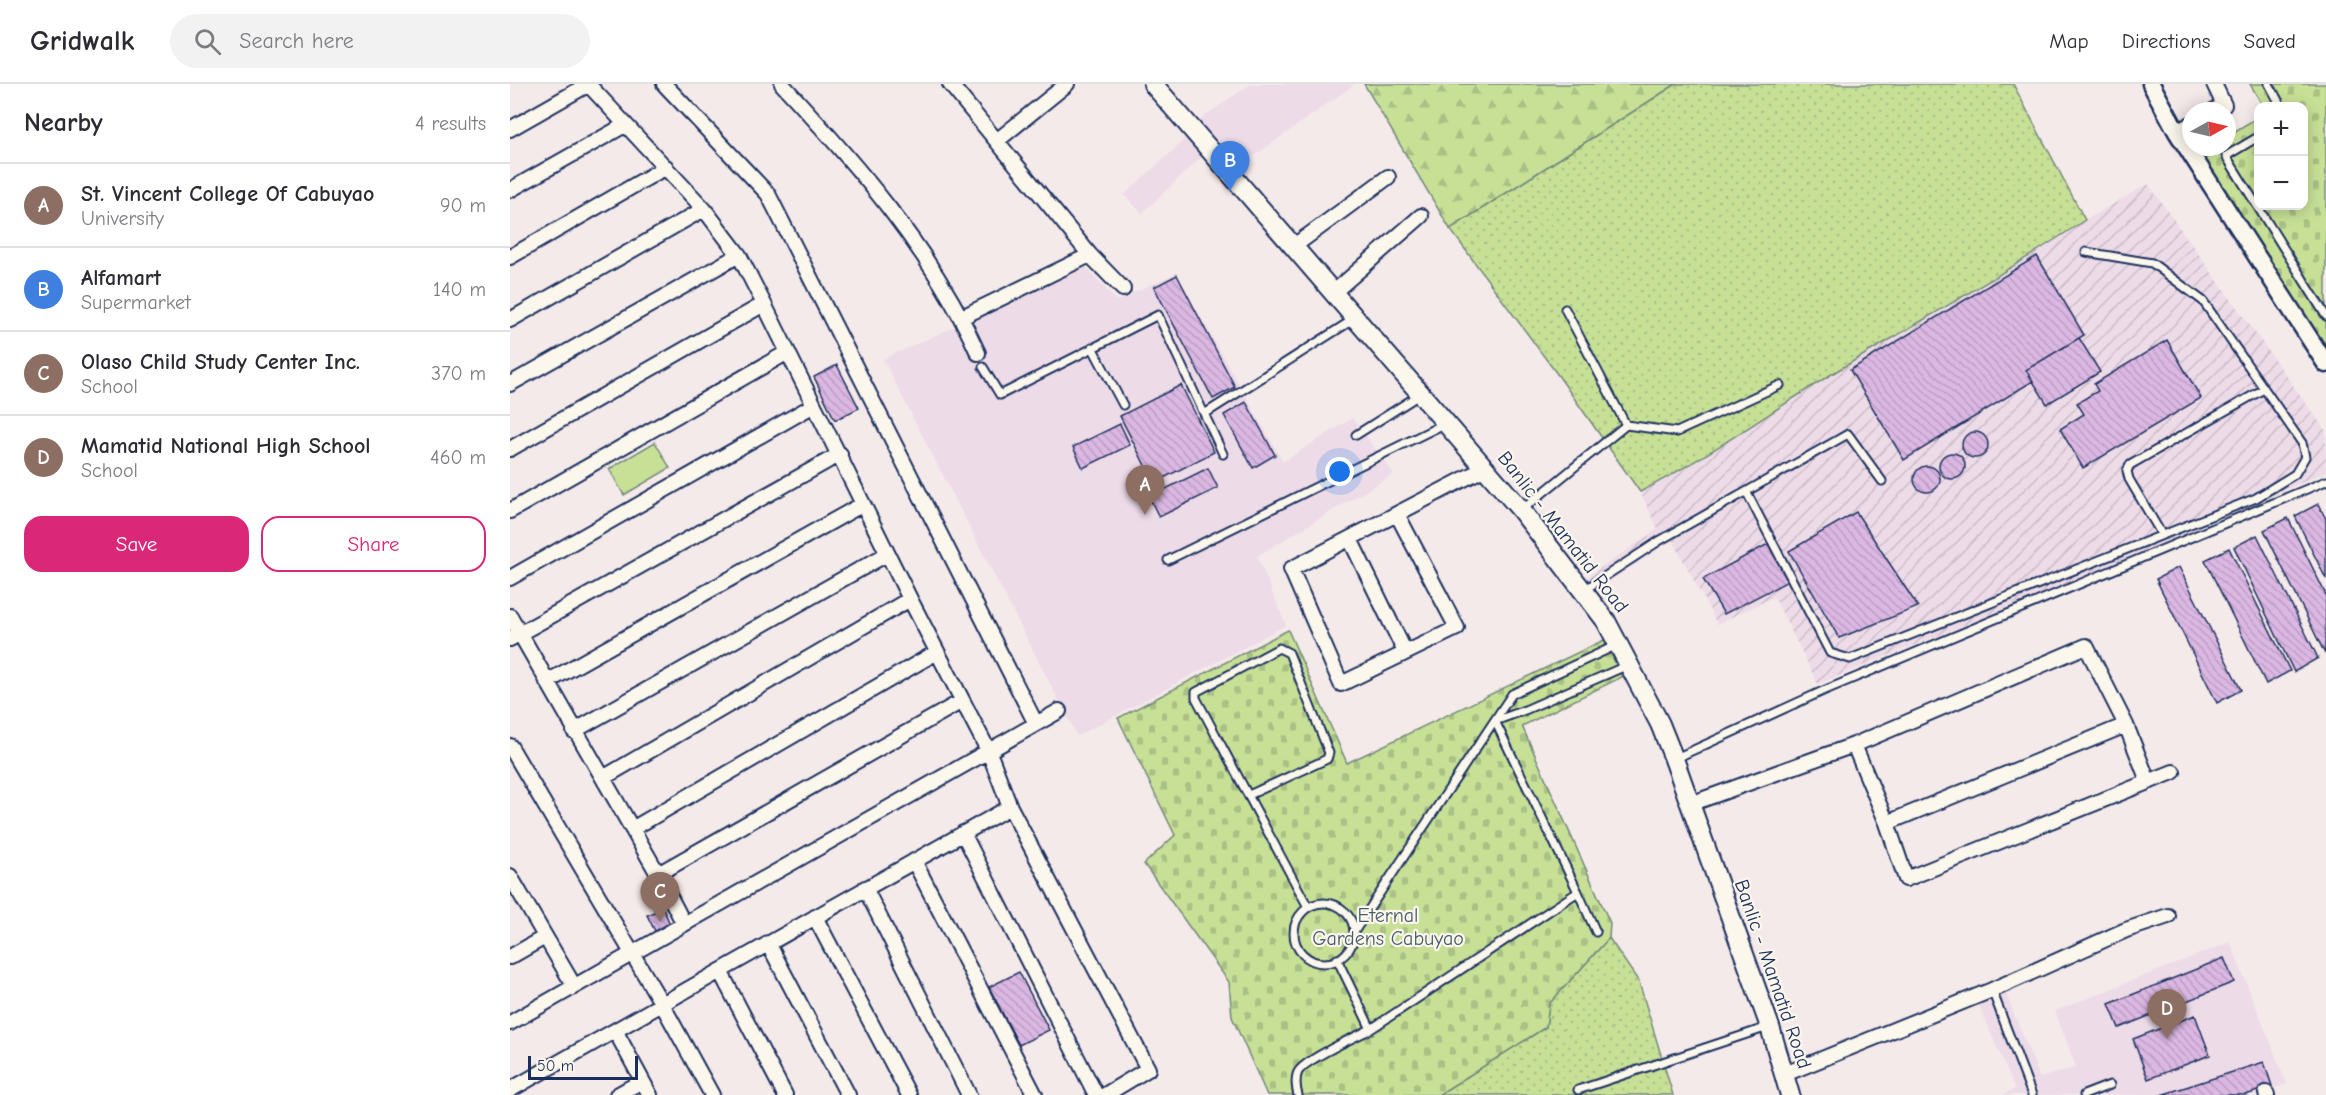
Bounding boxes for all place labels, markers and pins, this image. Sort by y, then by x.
pin: B [1210,141,1250,191]
pin: A [1126,466,1164,515]
pin: C [640,872,680,922]
pin: D [2148,990,2186,1039]

